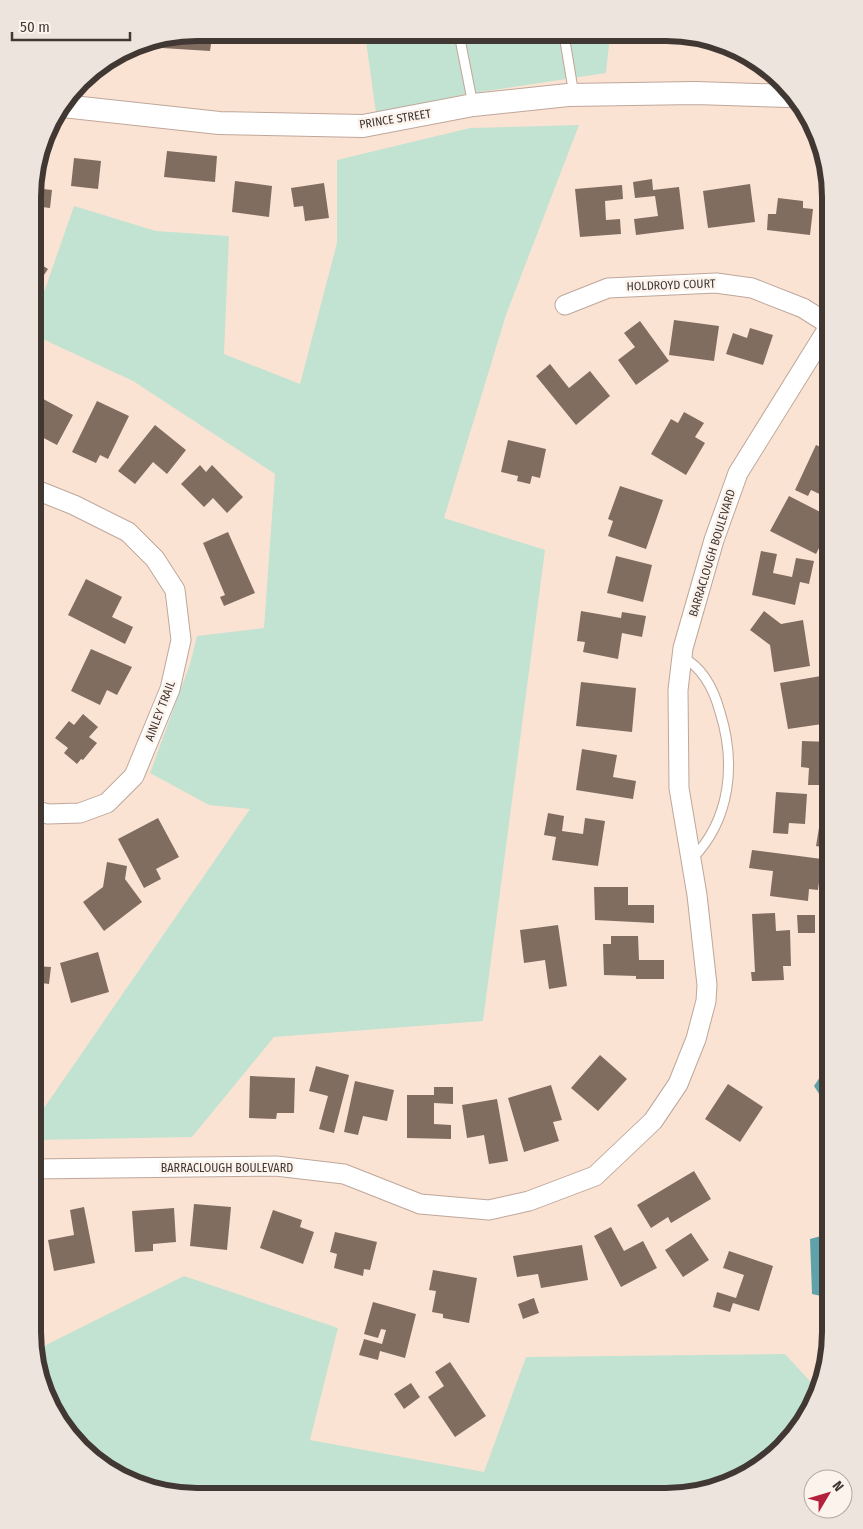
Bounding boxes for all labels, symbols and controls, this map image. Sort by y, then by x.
scale bar [12,10,130,42]
text: 50 m [20,18,50,36]
street label: PRINCE STREET [358,106,432,132]
street label: HOLDROYD COURT [626,276,716,294]
street label: BARRACLOUGH BOULEVARD [686,488,738,618]
street label: AINLEY TRAIL [142,678,178,743]
street label: BARRACLOUGH BOULEVARD [161,1161,293,1175]
north arrow [803,1469,853,1519]
text: N [829,1478,847,1495]

